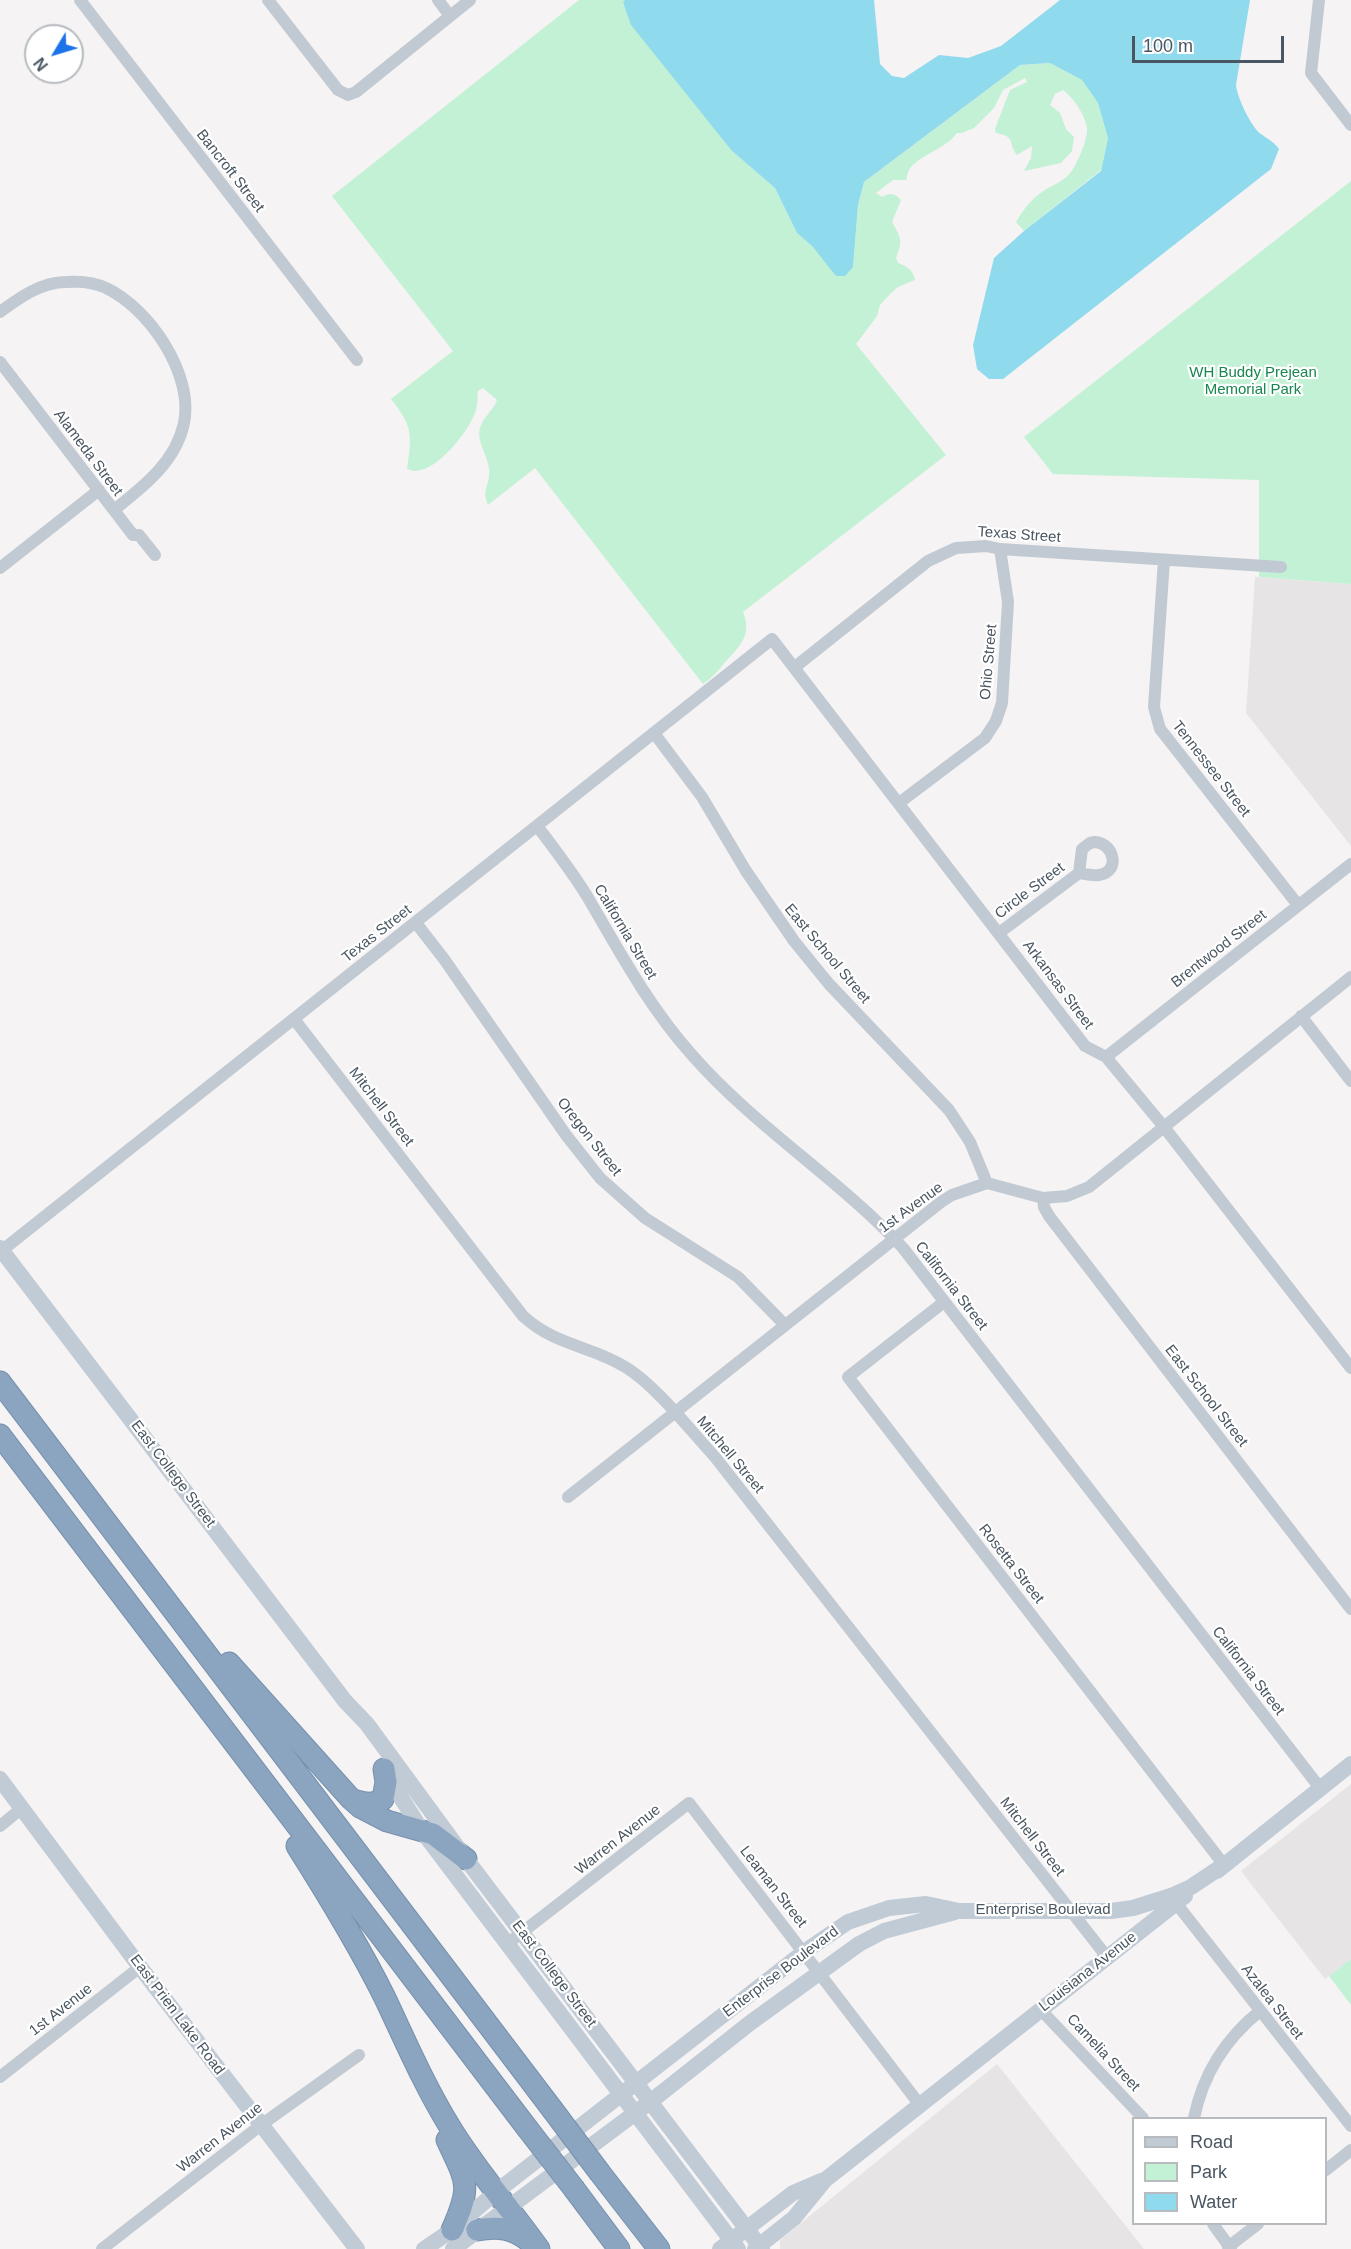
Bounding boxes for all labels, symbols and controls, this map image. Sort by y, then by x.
north arrow [24,24,84,84]
scale bar [1135,24,1286,62]
text: 100 m [1143,36,1193,56]
text: N [31,54,51,74]
street label: Bancroft Street [192,126,268,216]
park label: WH Buddy Prejean Memorial Park [1189,364,1317,399]
street label: Alameda Street [50,406,126,500]
street label: Texas Street [977,523,1061,547]
street label: Ohio Street [977,623,1001,701]
street label: Tennessee Street [1168,717,1254,821]
street label: Circle Street [992,859,1068,923]
street label: California Street [590,881,660,983]
street label: Texas Street [339,901,415,967]
street label: East School Street [780,901,874,1007]
street label: Brentwood Street [1168,906,1270,992]
street label: Arkansas Street [1019,937,1097,1033]
street label: Mitchell Street [345,1064,417,1150]
street label: Oregon Street [553,1094,625,1180]
street label: 1st Avenue [875,1179,947,1237]
street label: California Street [911,1238,991,1334]
street label: East School Street [1161,1342,1251,1450]
street label: Mitchell Street [693,1413,767,1497]
street label: East College Street [127,1417,219,1531]
street label: Rosetta Street [974,1521,1048,1607]
street label: California Street [1208,1623,1288,1719]
street label: Mitchell Street [996,1794,1068,1880]
street label: Warren Avenue [572,1801,664,1879]
street label: Leaman Street [736,1843,810,1931]
street label: Enterprise Boulevad [975,1901,1111,1919]
street label: East College Street [508,1917,600,2031]
street label: Enterprise Boulevard [720,1923,842,2021]
street label: Louisiana Avenue [1036,1928,1140,2016]
street label: East Prien Lake Road [126,1951,228,2079]
street label: Azalea Street [1237,1961,1307,2043]
street label: 1st Avenue [26,1980,96,2040]
street label: Camelia Street [1063,2011,1143,2095]
street label: Warren Avenue [174,2099,266,2177]
legend [1132,2117,1327,2225]
text: Road [1190,2132,1233,2152]
text: Park [1190,2162,1227,2182]
text: Water [1190,2192,1237,2212]

